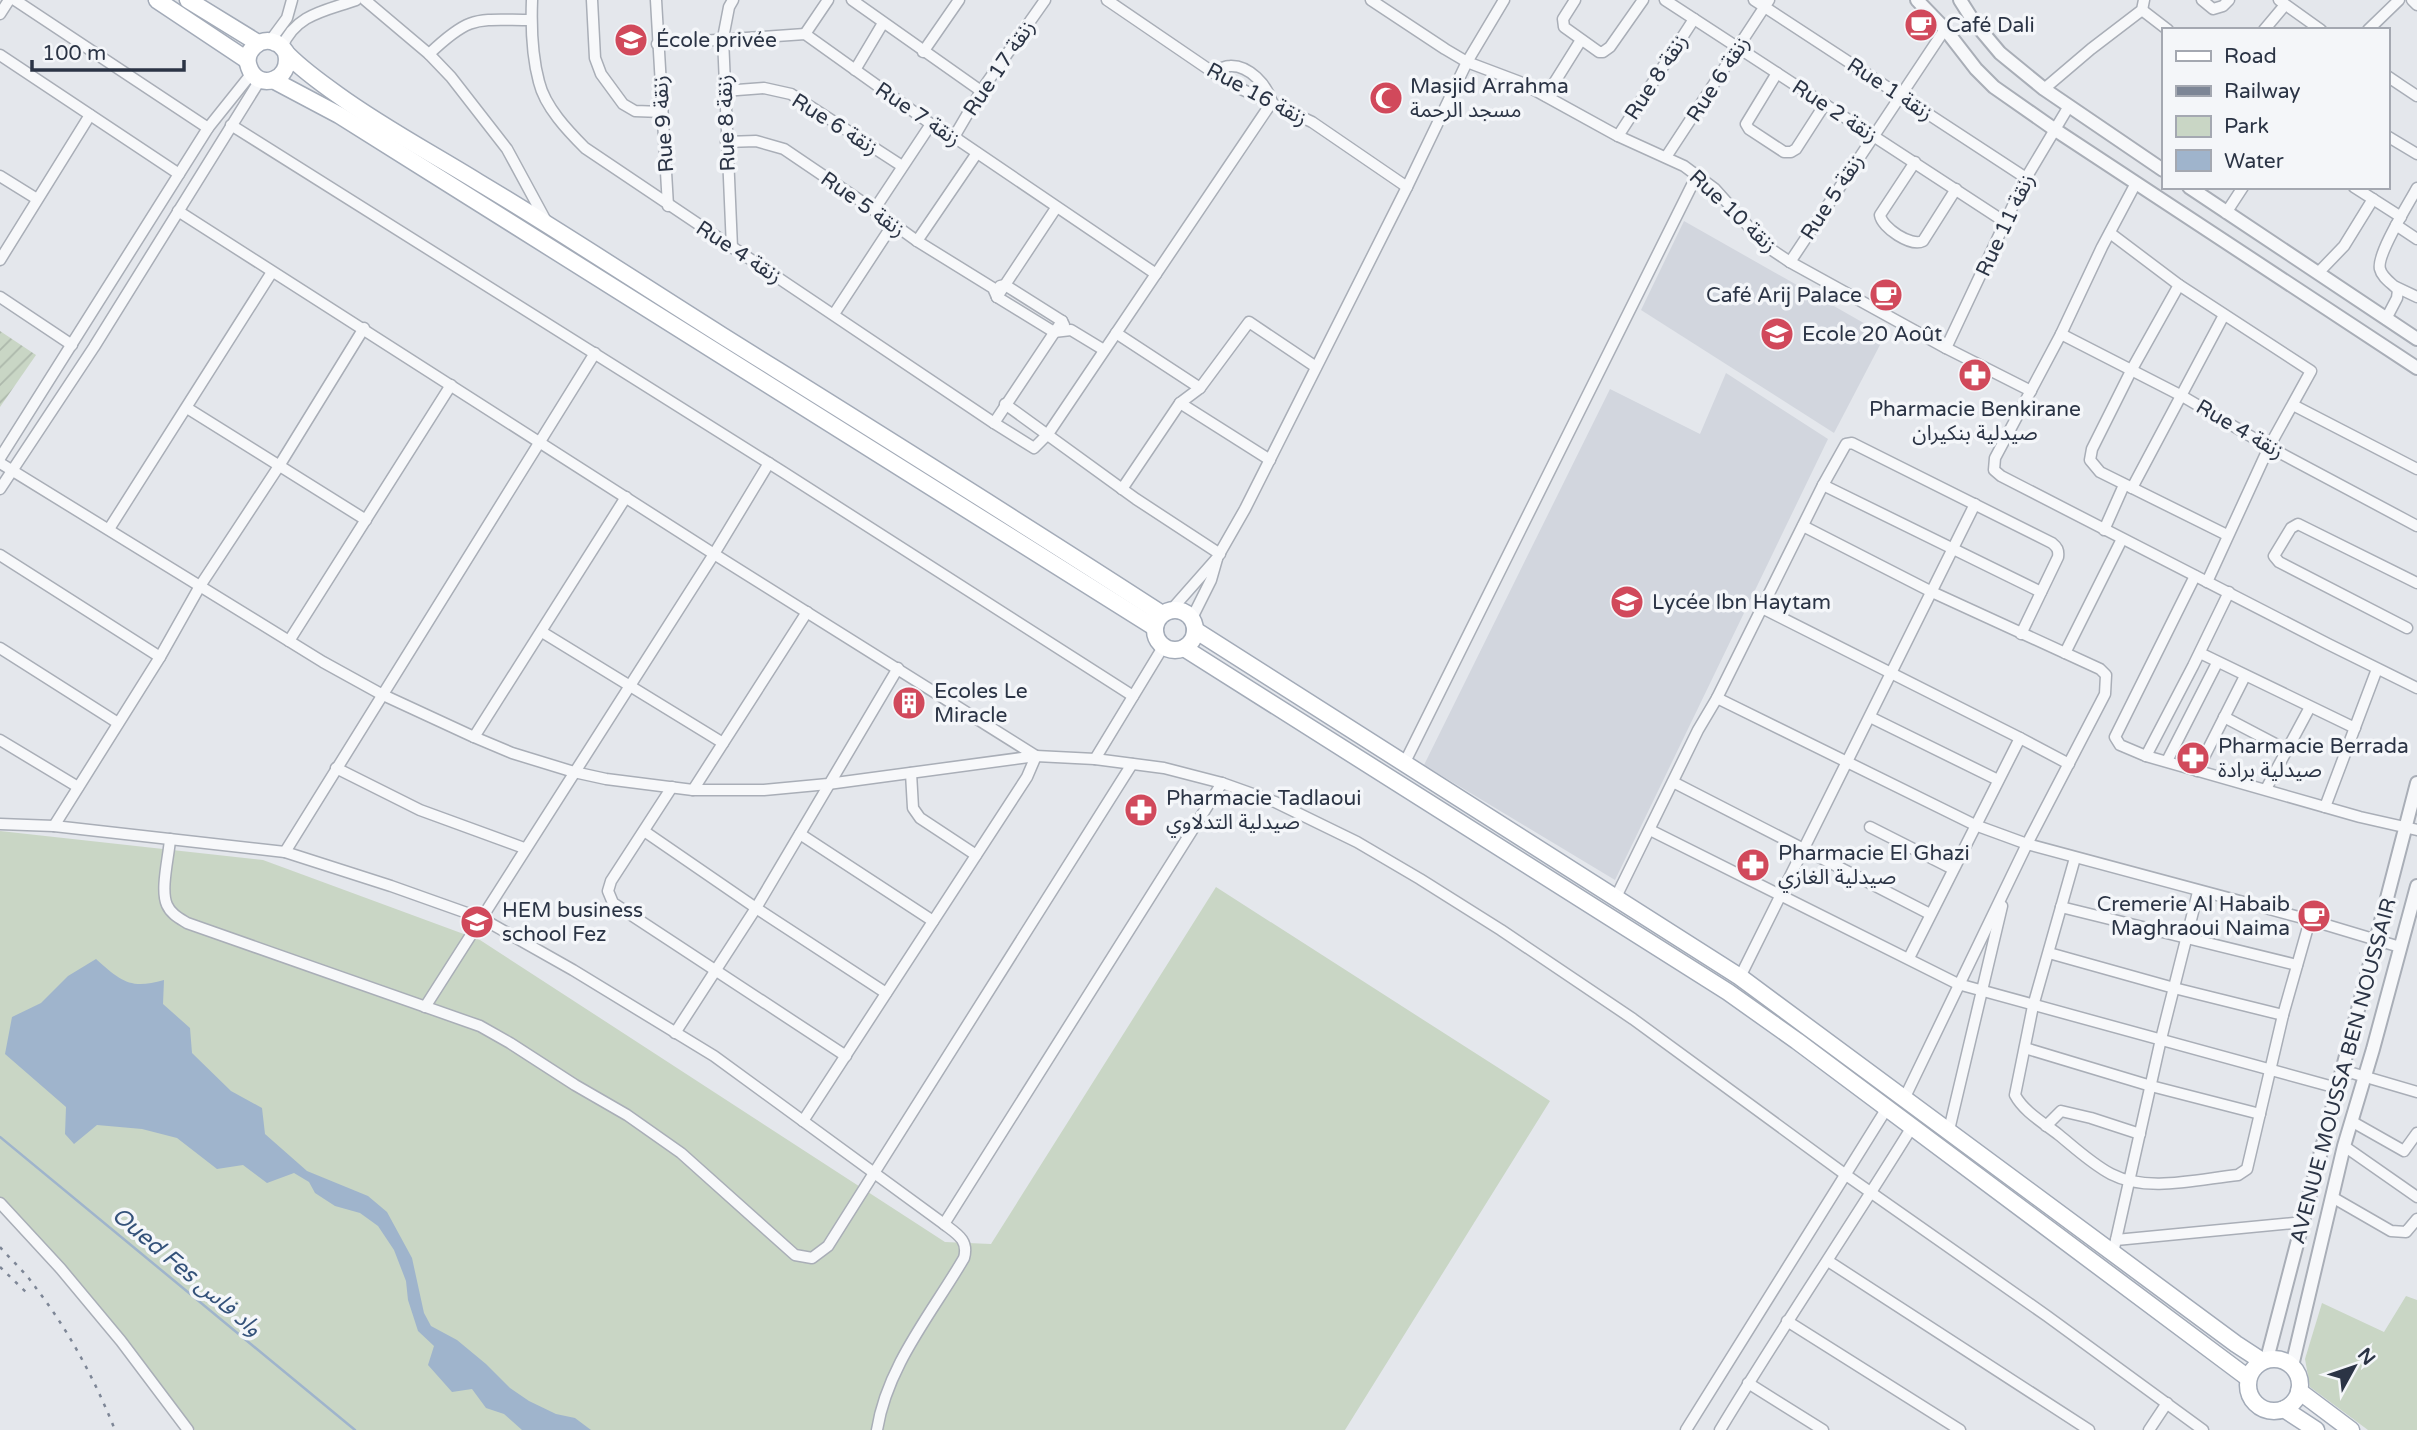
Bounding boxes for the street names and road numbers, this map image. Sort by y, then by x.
street label: Rue 17 زنقة [958,16,1041,121]
street label: Rue 8 زنقة [1619,30,1693,125]
street label: Rue 6 زنقة [1681,32,1755,127]
street label: Rue 1 زنقة [1842,52,1937,126]
street label: Rue 16 زنقة [1202,58,1311,131]
street label: Rue 8 زنقة [712,74,741,172]
street label: Rue 2 زنقة [1787,74,1882,148]
street label: Rue 9 زنقة [648,75,679,173]
street label: Rue 7 زنقة [870,77,965,152]
street label: Rue 6 زنقة [787,88,883,161]
street label: Rue 5 زنقة [1795,150,1869,245]
street label: Rue 10 زنقة [1684,165,1782,258]
street label: Rue 5 زنقة [816,166,910,242]
street label: Rue 11 زنقة [1971,170,2040,280]
street label: Rue 4 زنقة [691,215,786,289]
street label: Rue 4 زنقة [2191,394,2288,465]
street label: AVENUE MOUSSA BEN NOUSSAIR [2285,895,2402,1247]

